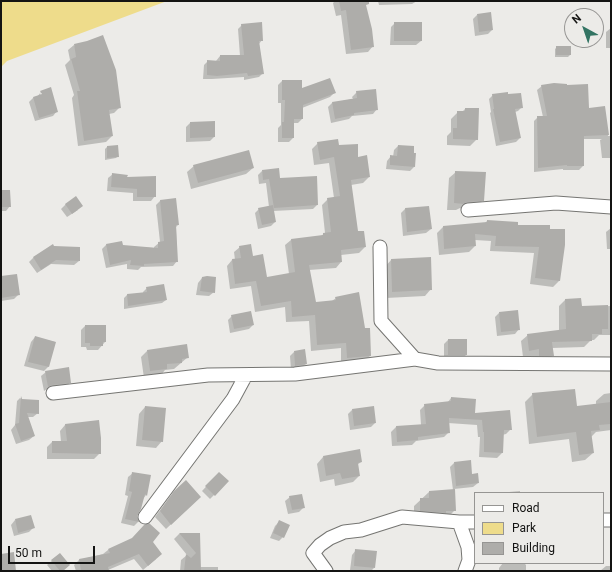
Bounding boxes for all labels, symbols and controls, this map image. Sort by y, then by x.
north arrow [564,8,604,48]
text: N [569,12,584,27]
legend [474,492,604,564]
text: Road [512,501,540,515]
text: Park [512,521,536,535]
scale bar [10,538,97,564]
text: Building [512,541,555,555]
text: 50 m [15,546,42,560]

